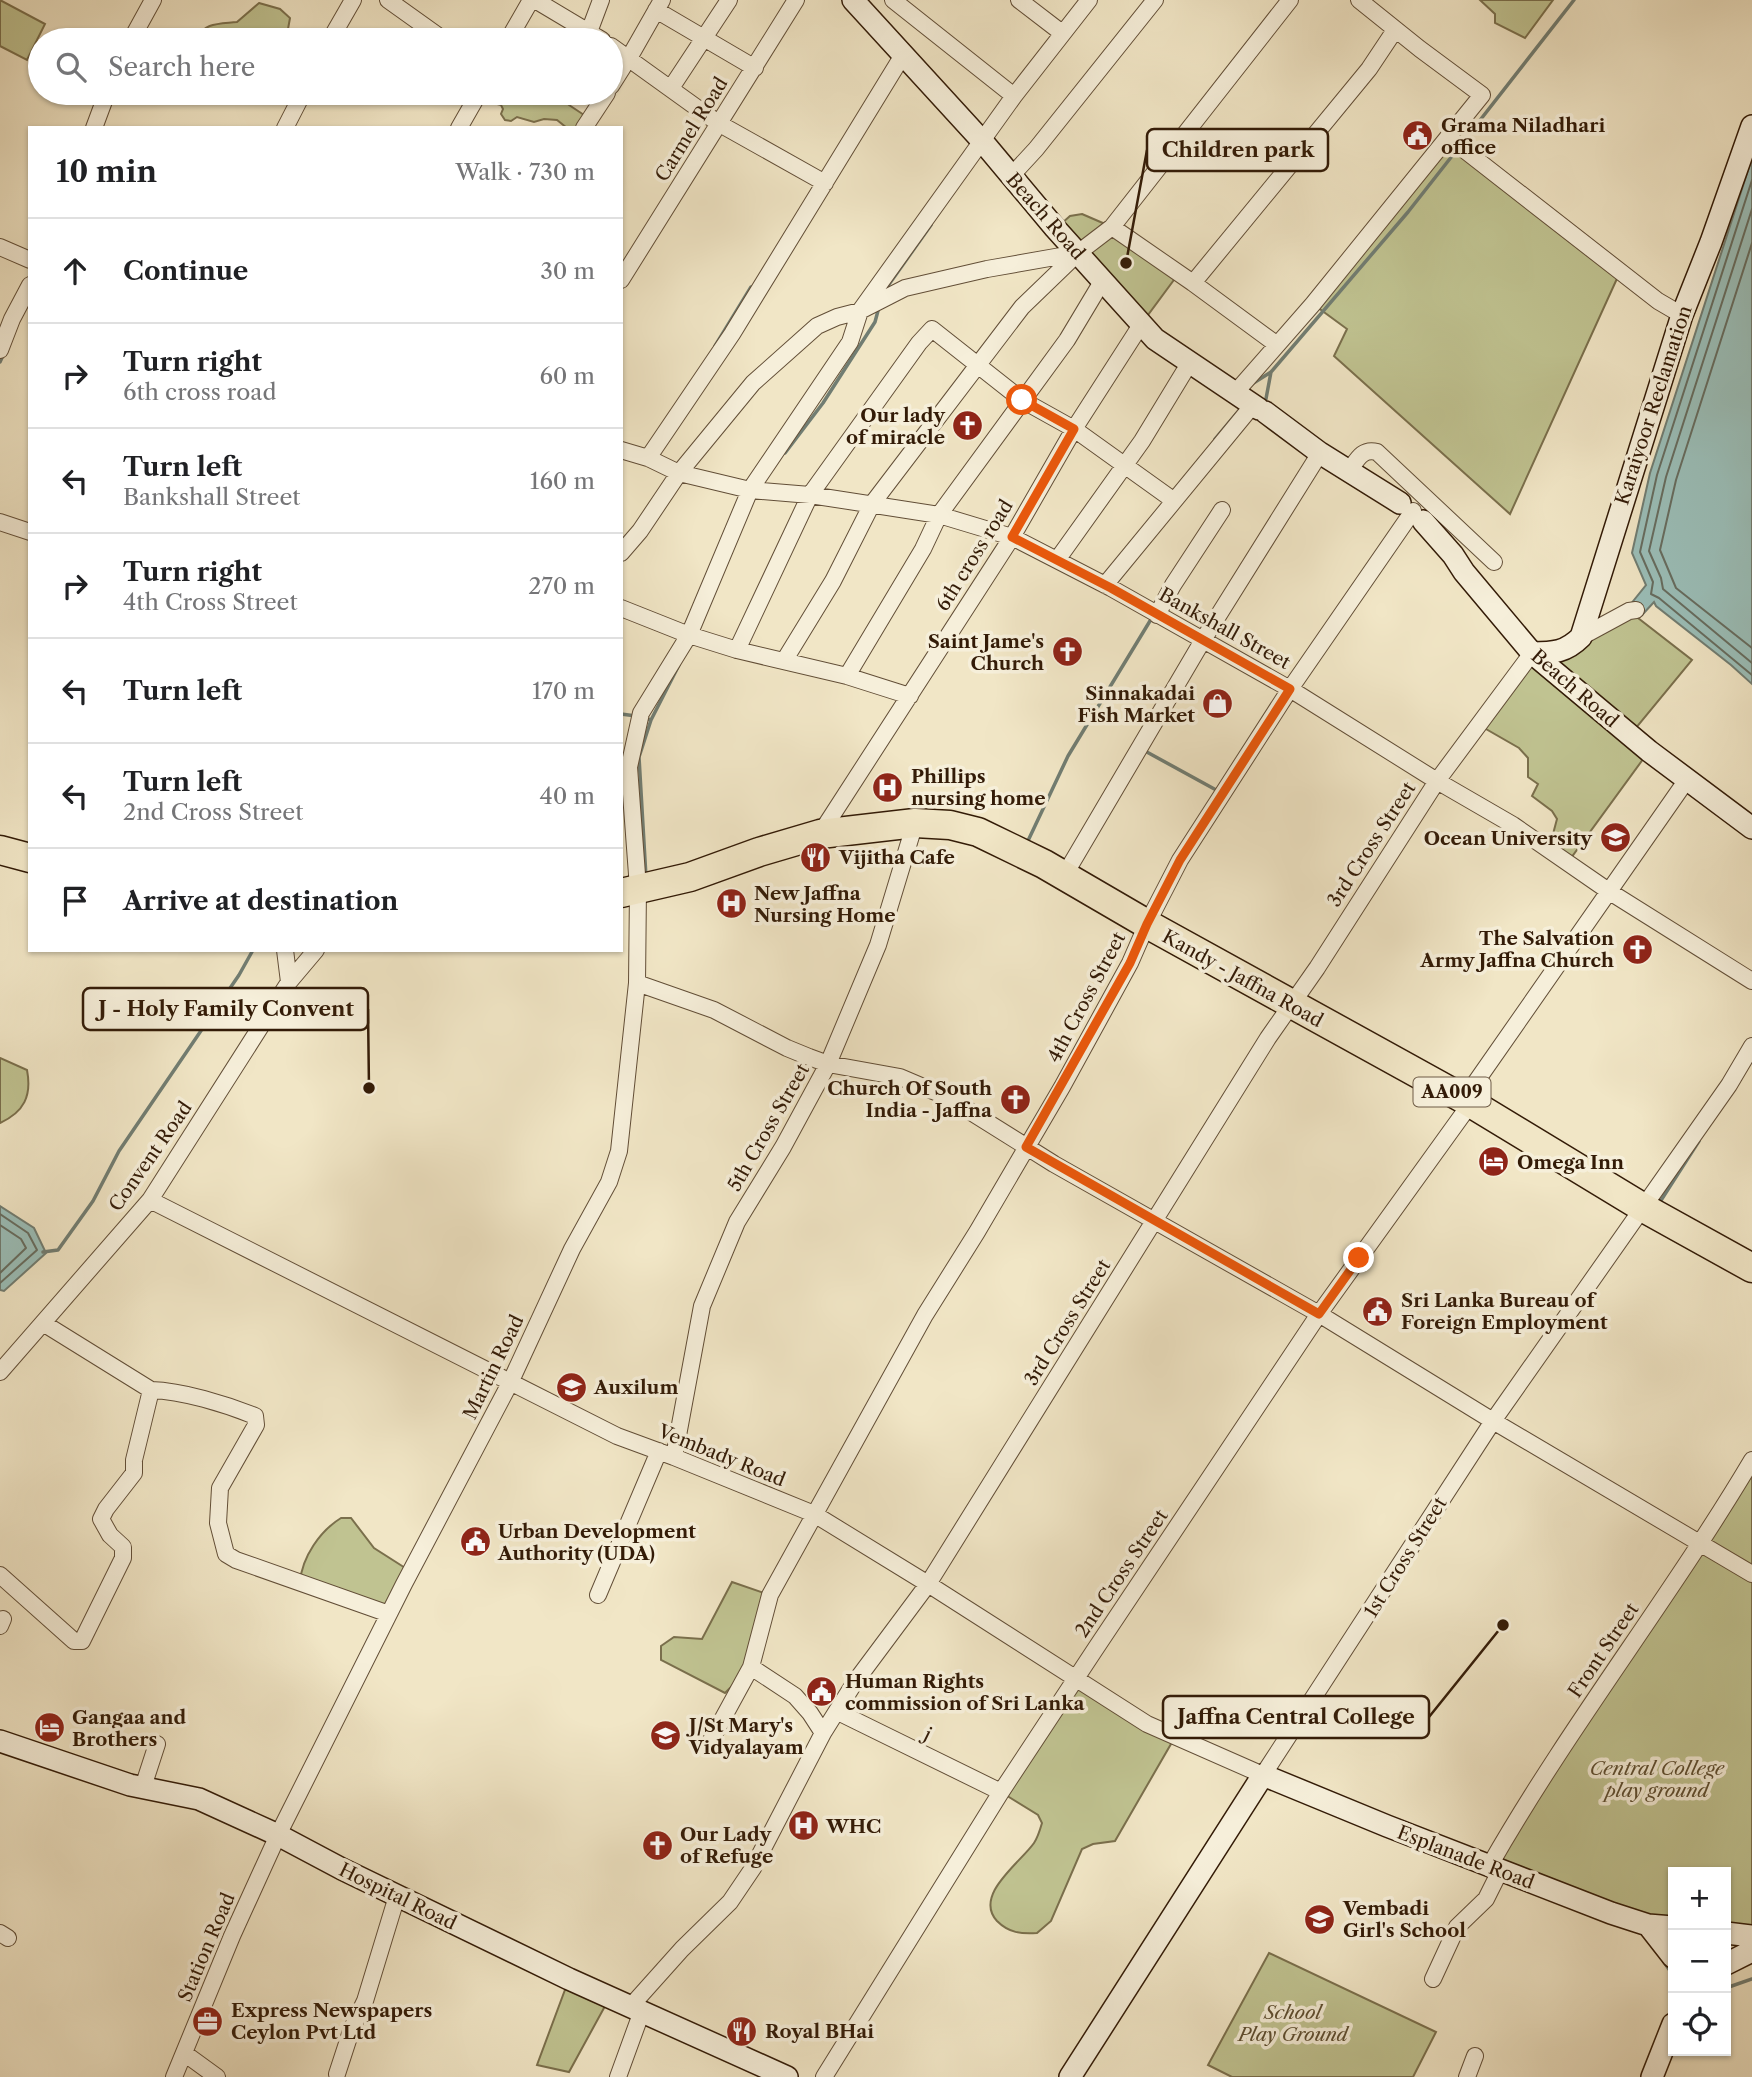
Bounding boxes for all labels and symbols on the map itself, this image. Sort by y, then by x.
street label: Carmel Road [650,72,733,186]
place label: Grama Niladhari office [1441,114,1605,159]
public building icon: Grama Niladhari office [1401,119,1435,153]
callout: Children park [1147,129,1328,171]
text: Children park [1162,137,1316,162]
street label: Beach Road [1002,168,1090,265]
street label: Karaiyoor Reclamation [1610,302,1697,508]
route start [1006,384,1037,415]
place label: Our lady of miracle [846,404,946,449]
church icon: Our lady of miracle [951,409,985,443]
street label: 6th cross road [931,495,1018,615]
street label: Bankshall Street [1155,583,1295,674]
place label: Saint Jame's Church [928,630,1044,675]
church icon: Saint Jame's Church [1050,635,1084,669]
street label: Beach Road [1526,644,1623,733]
place label: Sinnakadai Fish Market [1077,682,1195,727]
shop icon: Sinnakadai Fish Market [1201,687,1235,721]
place label: Phillips nursing home [911,765,1046,810]
hospital icon: Phillips nursing home [871,770,905,804]
street label: 3rd Cross Street [1322,777,1421,911]
school or university icon: Ocean University [1598,821,1632,855]
place label: Ocean University [1424,827,1593,850]
restaurant icon: Vijitha Cafe [799,840,833,874]
place label: Vijitha Cafe [838,846,955,869]
place label: New Jaffna Nursing Home [754,882,896,927]
hospital icon: New Jaffna Nursing Home [714,887,748,921]
street label: Kandy - Jaffna Road [1158,925,1328,1032]
place label: The Salvation Army Jaffna Church [1419,927,1614,972]
street label: 4th Cross Street [1042,928,1131,1066]
church icon: The Salvation Army Jaffna Church [1620,932,1654,966]
callout: J - Holy Family Convent [83,988,368,1030]
text: J - Holy Family Convent [94,996,354,1021]
street label: 5th Cross Street [723,1059,814,1195]
place label: Church Of South India - Jaffna [827,1077,993,1122]
road number: AA009 [1414,1078,1490,1106]
church icon: Church Of South India - Jaffna [998,1082,1032,1116]
street label: Convent Road [104,1097,197,1216]
hotel icon: Omega Inn [1477,1145,1511,1179]
place label: Omega Inn [1517,1151,1624,1174]
route end [1343,1242,1374,1273]
street label: 3rd Cross Street [1019,1255,1116,1390]
place label: Sri Lanka Bureau of Foreign Employment [1401,1289,1608,1334]
public building icon: Sri Lanka Bureau of Foreign Employment [1361,1294,1395,1328]
street label: Martin Road [458,1311,529,1423]
school or university icon: Auxilum [554,1370,588,1404]
place label: Auxilum [593,1376,678,1399]
street label: Vembady Road [654,1419,789,1492]
street label: 1st Cross Street [1359,1493,1452,1622]
street label: 2nd Cross Street [1070,1505,1173,1641]
place label: Urban Development Authority (UDA) [497,1520,696,1565]
public building icon: Urban Development Authority (UDA) [458,1525,492,1559]
street label: Front Street [1563,1598,1644,1702]
place label: Human Rights commission of Sri Lanka [845,1670,1086,1715]
public building icon: Human Rights commission of Sri Lanka [805,1675,839,1709]
callout: Jaffna Central College [1163,1696,1429,1738]
text: Jaffna Central College [1173,1704,1415,1729]
place label: Gangaa and Brothers [72,1706,187,1751]
hotel icon: Gangaa and Brothers [32,1711,66,1745]
place label: J/St Mary's Vidyalayam [686,1714,804,1759]
school or university icon: J/St Mary's Vidyalayam [649,1719,683,1753]
street label: j [918,1722,935,1746]
park label: Central College play ground [1590,1757,1725,1802]
hospital icon: WHC [786,1809,820,1843]
place label: WHC [825,1815,881,1838]
street label: Esplanade Road [1394,1821,1538,1894]
place label: Our Lady of Refuge [680,1823,773,1868]
church icon: Our Lady of Refuge [640,1828,674,1862]
street label: Hospital Road [335,1858,461,1935]
street label: Station Road [173,1889,240,2005]
place label: Vembadi Girl's School [1342,1897,1466,1942]
school or university icon: Vembadi Girl's School [1303,1902,1337,1936]
place label: Express Newspapers Ceylon Pvt Ltd [231,1999,433,2044]
park label: School Play Ground [1236,2001,1350,2046]
office icon: Express Newspapers Ceylon Pvt Ltd [191,2004,225,2038]
restaurant icon: Royal BHai [725,2014,759,2048]
place label: Royal BHai [765,2020,874,2043]

